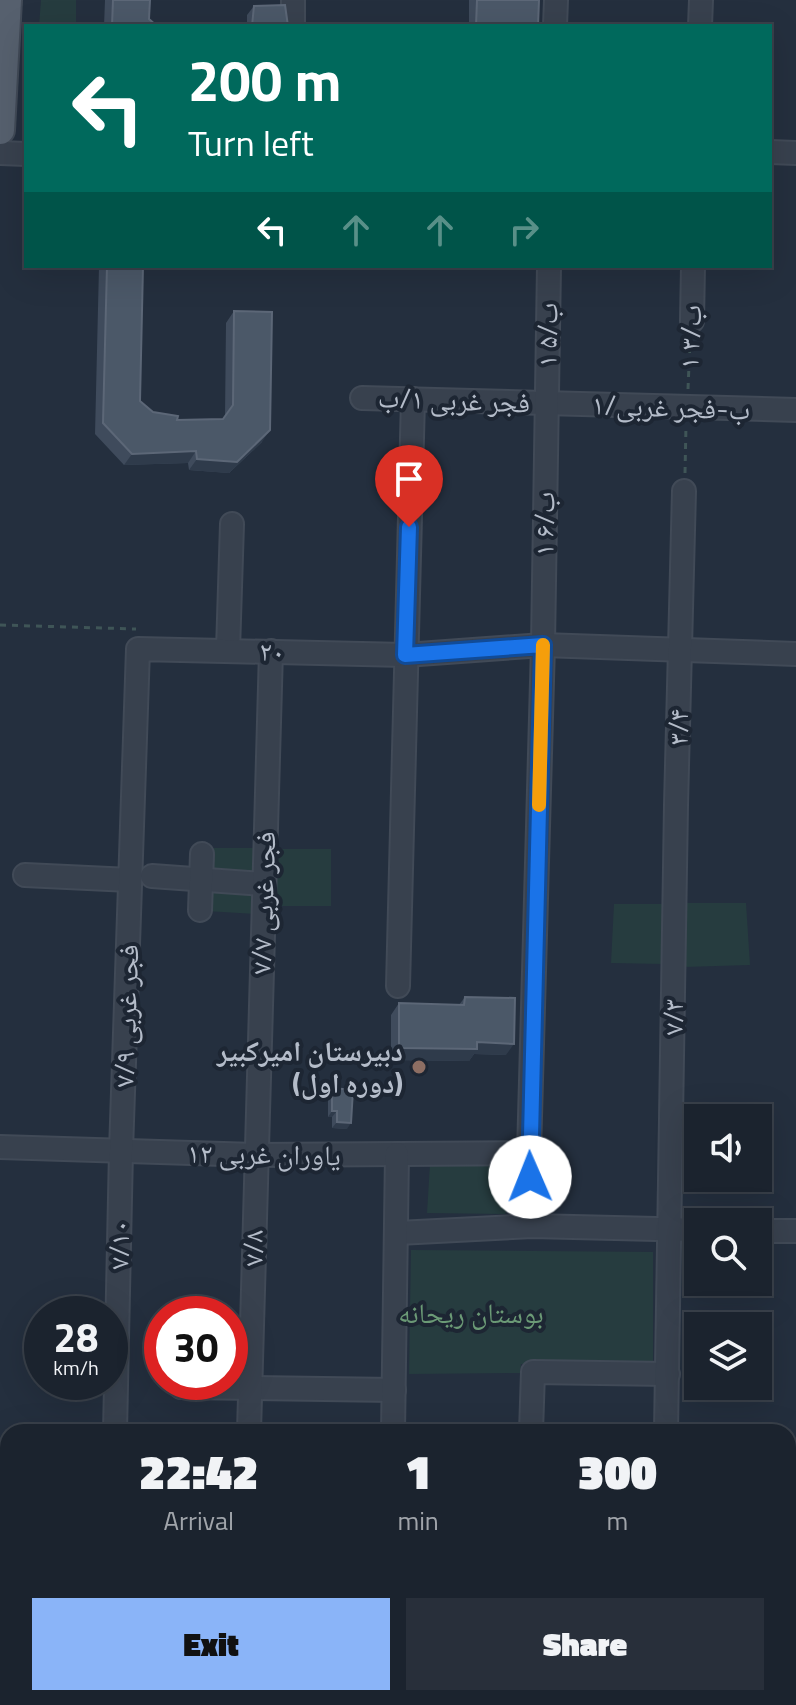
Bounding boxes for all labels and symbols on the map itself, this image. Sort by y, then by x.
street label: ۱ ب/۵ [524,302,569,368]
street label: ۱ ب/۳ [666,304,713,370]
street label: فجر غربی ۱/ب [377,375,531,424]
street label: ۱/ب-فجر غربی [591,382,751,431]
pin [375,445,443,527]
street label: ۱ ب/۶ [521,491,566,557]
street label: ۲۰ [259,629,285,672]
street label: ۳/۴ [656,708,699,746]
street label: ۷/۷ فجر غربی [239,831,286,975]
street label: ۷/۹ فجر غربی [102,944,149,1088]
street label: ۷/۳ [651,998,694,1036]
place label: دبیرستان امیرکبیر (دوره اول) [216,1029,403,1104]
marker: دبیرستان امیرکبیر (دوره اول) [410,1058,428,1076]
street label: ۱۲ یاوران غربی [187,1131,341,1176]
position arrow [488,1135,572,1219]
street label: ۷/۱۰ [97,1220,140,1270]
street label: ۷/۸ [231,1229,274,1267]
park label: بوستان ریحانه [398,1291,544,1334]
speed limit sign: 30 [144,1296,248,1400]

